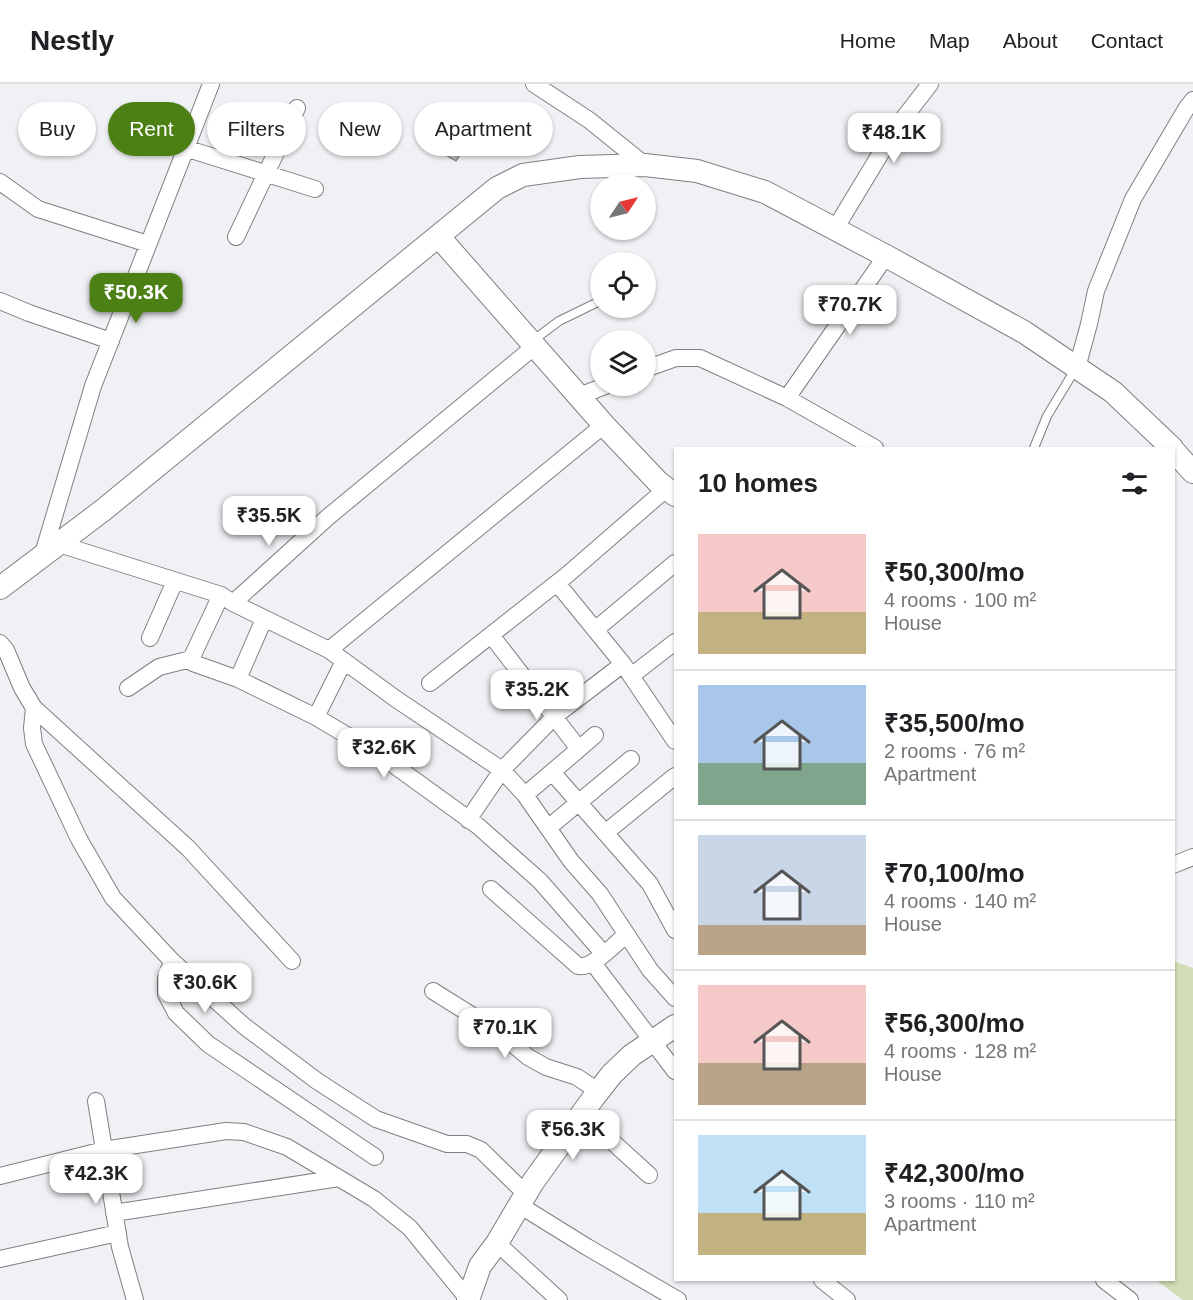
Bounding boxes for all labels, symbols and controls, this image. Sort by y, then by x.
text: Nestly [30,25,114,56]
text: Home [840,29,896,52]
text: Map [929,29,970,52]
text: About [1003,29,1058,52]
text: Contact [1091,29,1163,52]
chip: Buy [18,102,96,156]
chip: Rent [108,102,195,156]
chip: Filters [207,102,306,156]
chip: New [318,102,402,156]
chip: Apartment [414,102,553,156]
pin: ₹48.1K [845,113,943,164]
text: ₹48.1K [862,121,926,143]
north arrow [590,174,656,240]
map controls [590,174,656,396]
button: locate [590,252,656,318]
pin: ₹50.3K [87,273,185,324]
text: ₹50.3K [104,281,168,303]
pin: ₹70.7K [801,285,899,336]
text: ₹70.7K [818,293,882,315]
button: layers [590,330,656,396]
icon: filters [1118,467,1151,500]
text: 10 homes [698,468,818,498]
pin: ₹35.5K [220,496,318,547]
text: ₹35.5K [237,504,301,526]
text: ₹50,300/mo [884,557,1025,587]
icon: home [746,558,818,630]
text: 4 rooms · 100 m² [884,589,1036,611]
text: House [884,612,942,634]
pin: ₹35.2K [488,670,586,721]
text: ₹35.2K [505,678,569,700]
text: ₹35,500/mo [884,708,1025,738]
icon: home [746,709,818,781]
pin: ₹32.6K [335,728,433,779]
text: ₹32.6K [352,736,416,758]
text: 2 rooms · 76 m² [884,740,1025,762]
text: Apartment [884,763,976,785]
text: ₹70,100/mo [884,858,1025,888]
icon: home [746,859,818,931]
text: 4 rooms · 140 m² [884,890,1036,912]
text: House [884,913,942,935]
pin: ₹30.6K [156,963,254,1014]
text: ₹30.6K [173,971,237,993]
pin: ₹70.1K [456,1008,554,1059]
text: ₹56,300/mo [884,1008,1025,1038]
icon: home [746,1009,818,1081]
text: ₹70.1K [473,1016,537,1038]
text: 4 rooms · 128 m² [884,1040,1036,1062]
text: House [884,1063,942,1085]
pin: ₹56.3K [524,1110,622,1161]
text: ₹56.3K [541,1118,605,1140]
pin: ₹42.3K [47,1154,145,1205]
text: ₹42,300/mo [884,1158,1025,1188]
icon: home [746,1159,818,1231]
text: ₹42.3K [64,1162,128,1184]
text: 3 rooms · 110 m² [884,1190,1035,1212]
text: Apartment [884,1213,976,1235]

